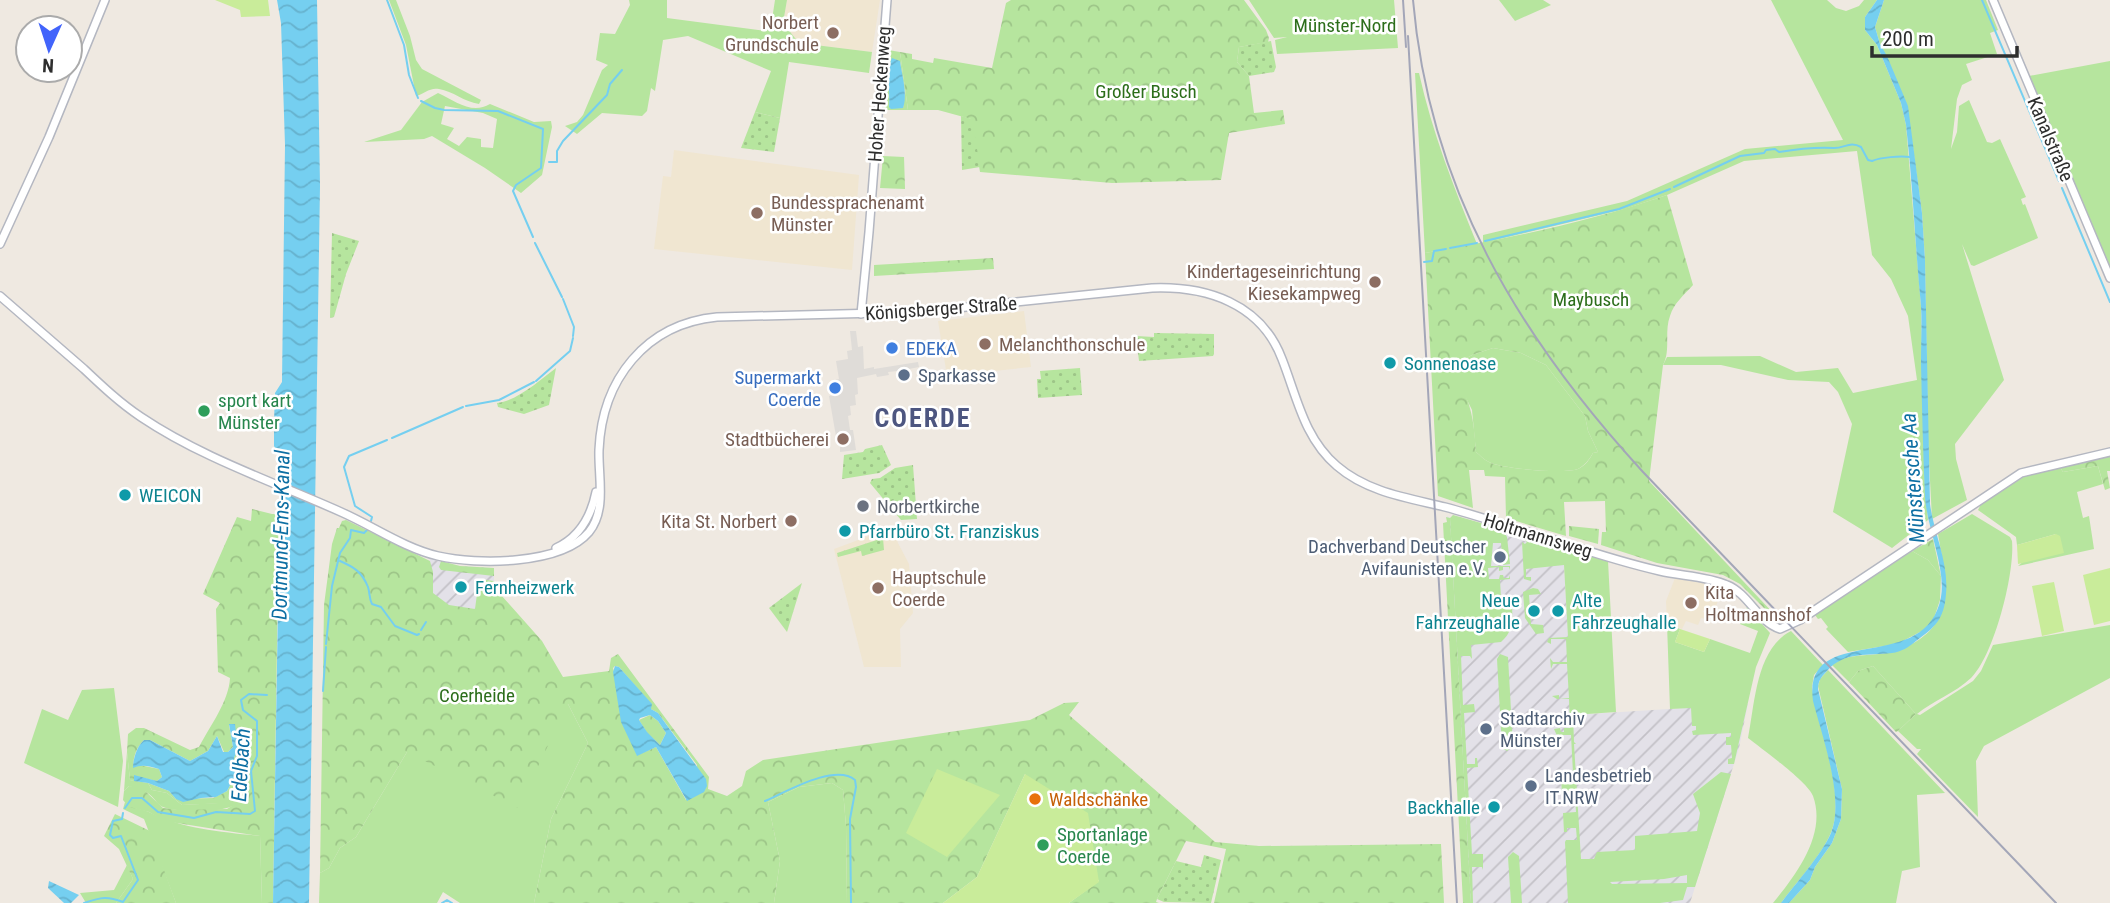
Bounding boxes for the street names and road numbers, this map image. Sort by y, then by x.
street label: Hoher Heckenweg [863,25,896,163]
street label: Kanalstraße [2022,93,2079,185]
street label: Königsberger Straße [864,292,1018,325]
street label: Holtmannsweg [1481,508,1595,563]

